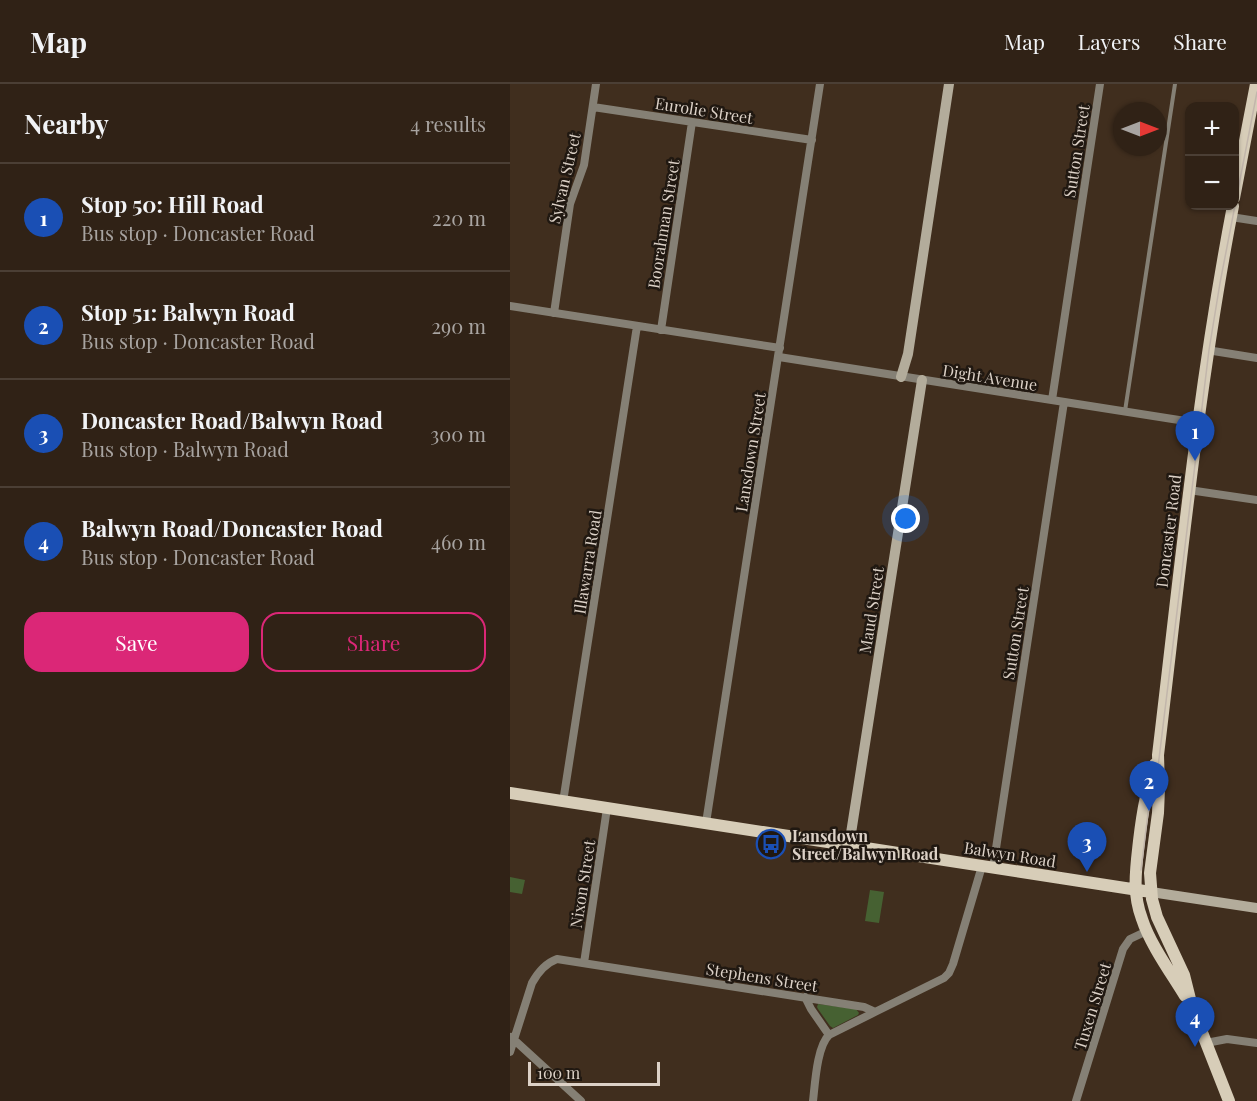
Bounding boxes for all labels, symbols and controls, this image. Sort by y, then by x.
text: Map [30,23,87,60]
text: Map [1004,27,1045,55]
text: Layers [1078,27,1140,55]
text: Share [1173,27,1227,55]
street label: Eurolie Street [654,92,755,128]
north arrow [1113,102,1167,156]
map controls [1185,102,1239,210]
button: + [1185,102,1239,156]
street label: Sutton Street [1058,103,1094,199]
text: Nearby [24,106,109,141]
text: 4 results [410,110,486,137]
street label: Sylvan Street [543,130,585,226]
button: − [1185,156,1239,210]
street label: Boorahman Street [642,158,684,290]
text: Stop 50: Hill Road [81,189,264,219]
text: 1 [40,204,47,231]
text: 220 m [432,204,486,231]
text: Bus stop · Doncaster Road [81,219,315,246]
text: Stop 51: Balwyn Road [81,297,295,327]
text: 2 [38,312,49,339]
text: 290 m [432,312,486,339]
text: Bus stop · Doncaster Road [81,327,315,354]
street label: Dight Avenue [941,359,1039,395]
street label: Lansdown Street [730,390,770,513]
text: Doncaster Road/Balwyn Road [81,405,383,435]
pin: 1 [1176,412,1214,461]
text: 3 [39,420,48,447]
text: 300 m [430,420,486,447]
text: Bus stop · Balwyn Road [81,435,289,462]
street label: Doncaster Road [1151,473,1185,589]
your location [891,504,920,533]
street label: Illawarra Road [568,508,606,616]
text: Balwyn Road/Doncaster Road [81,513,383,543]
text: 4 [38,528,49,555]
text: 460 m [431,528,486,555]
text: Bus stop · Doncaster Road [81,543,315,570]
street label: Maud Street [854,565,888,655]
street label: Sutton Street [997,585,1033,681]
button: Save [24,612,249,672]
button: Share [261,612,486,672]
pin: 2 [1130,762,1168,811]
pin: 3 [1068,822,1106,872]
place label: Lansdown Street/Balwyn Road [792,825,939,864]
bus stop icon: Lansdown Street/Balwyn Road [755,828,787,860]
street label: Balwyn Road [963,836,1057,872]
street label: Nixon Street [565,838,599,930]
street label: Stephens Street [705,958,820,996]
street label: Tuxen Street [1069,959,1115,1052]
pin: 4 [1176,998,1214,1047]
scale bar [528,1059,660,1086]
text: 100 m [537,1062,580,1083]

